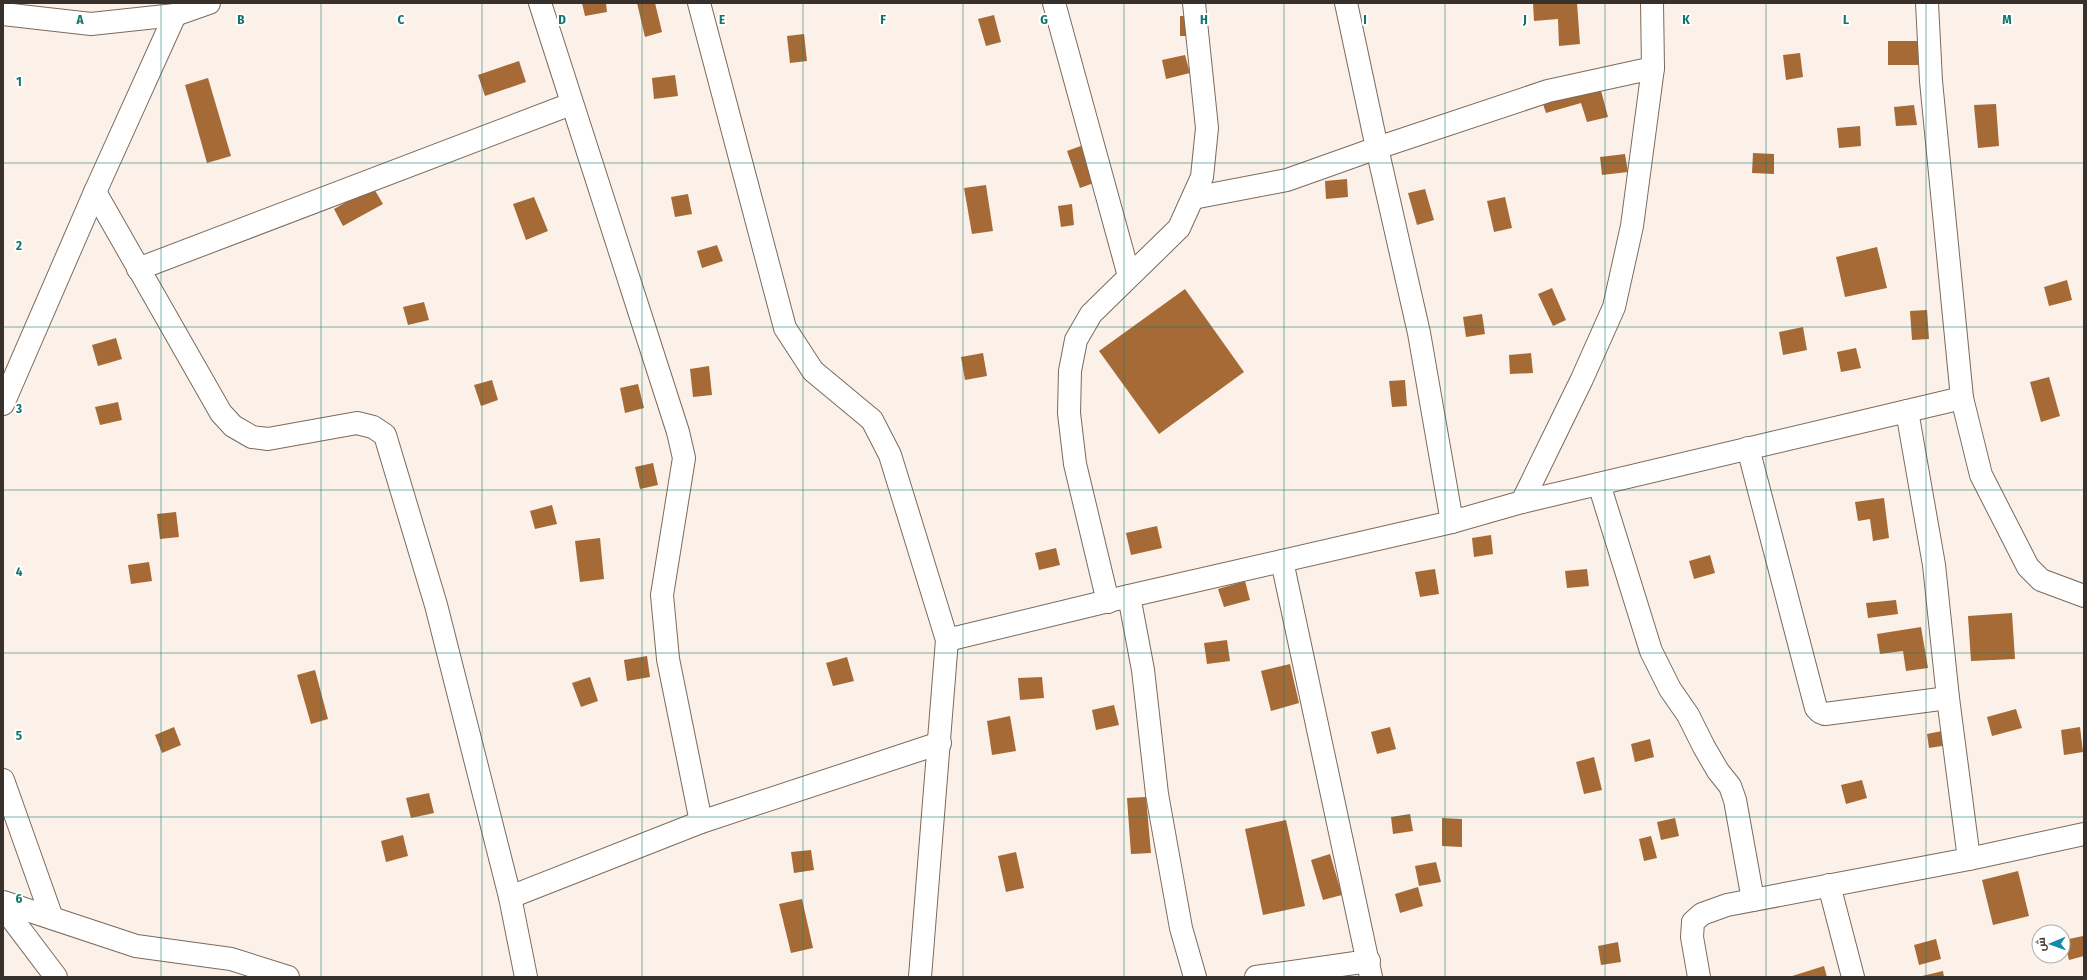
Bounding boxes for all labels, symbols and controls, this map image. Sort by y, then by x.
text: A [75,12,84,27]
text: B [237,12,245,27]
text: C [398,12,405,27]
text: D [558,12,566,27]
text: E [719,12,725,27]
text: F [880,12,886,27]
text: G [1040,12,1048,27]
text: H [1200,12,1208,27]
text: I [1363,12,1367,27]
text: J [1522,12,1527,27]
text: K [1682,12,1690,27]
text: L [1843,12,1849,27]
text: M [2002,12,2012,27]
text: 1 [16,74,22,89]
text: 2 [15,238,22,253]
text: 3 [15,401,22,416]
text: 4 [16,564,23,579]
text: 5 [16,728,22,743]
text: 6 [16,891,23,906]
north arrow [2031,924,2071,964]
text: ش [2035,937,2048,952]

